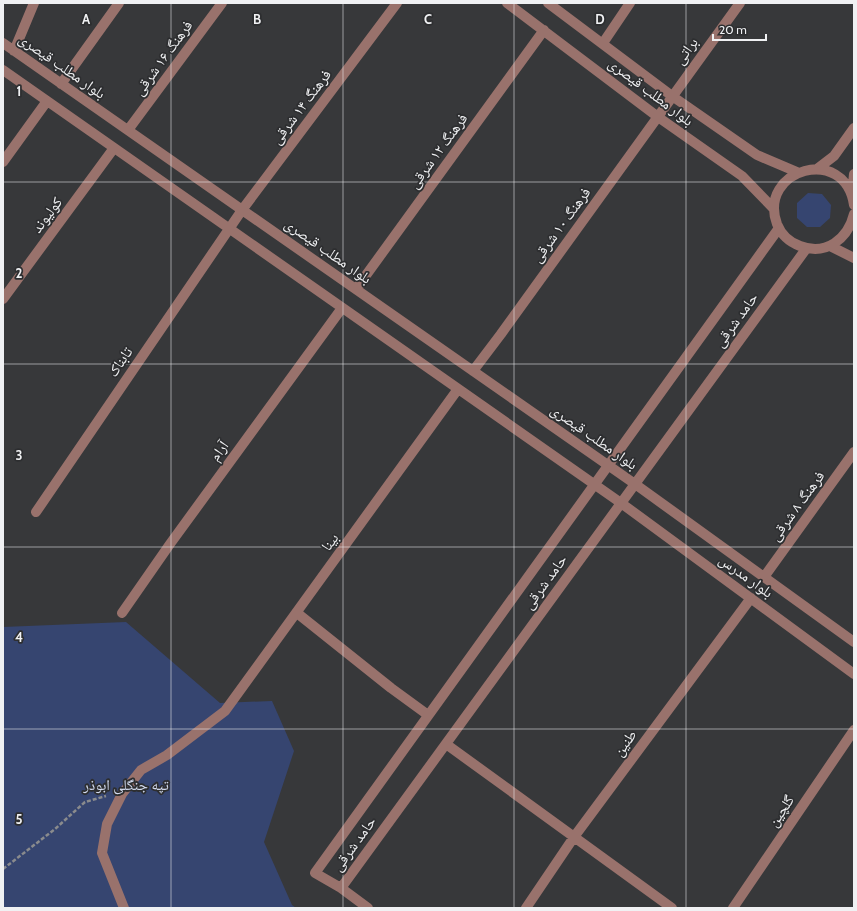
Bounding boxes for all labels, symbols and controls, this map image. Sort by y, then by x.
text: A [82,11,91,27]
text: B [253,11,261,27]
text: C [424,11,432,27]
text: D [595,11,605,27]
scale bar [713,16,766,42]
street label: فرهنگ ۱۶ شرقی [130,17,197,100]
text: 20 m [719,22,747,37]
street label: بلوار مطلب قیصری [15,29,109,103]
street label: براتی [670,34,703,69]
street label: بلوار مطلب قیصری [604,54,697,131]
street label: فرهنگ ۱۴ شرقی [267,66,336,148]
text: 1 [17,83,21,99]
street label: فرهنگ ۱۲ شرقی [405,110,472,193]
street label: فرهنگ ۱۰ شرقی [528,184,595,267]
street label: کولیوند [28,194,66,236]
street label: بلوار مطلب قیصری [281,214,375,288]
text: 2 [16,265,23,281]
street label: حامد شرقی [710,289,763,351]
street label: تابناک [104,343,137,380]
street label: بلوار مطلب قیصری [547,400,641,474]
street label: آرام [206,437,234,465]
text: 3 [15,447,23,463]
street label: فرهنگ ۸ شرقی [766,468,829,545]
street label: بینا [318,530,342,554]
street label: بلوار مدرس [715,550,777,602]
street label: حامد شرقی [519,551,572,613]
text: 4 [15,629,23,645]
street label: طنین [609,726,642,760]
park label: تپه جنگلی ابوذر [82,776,169,795]
street label: گلچین [764,792,799,831]
text: 5 [16,811,23,827]
street label: حامد شرقی [328,813,381,875]

